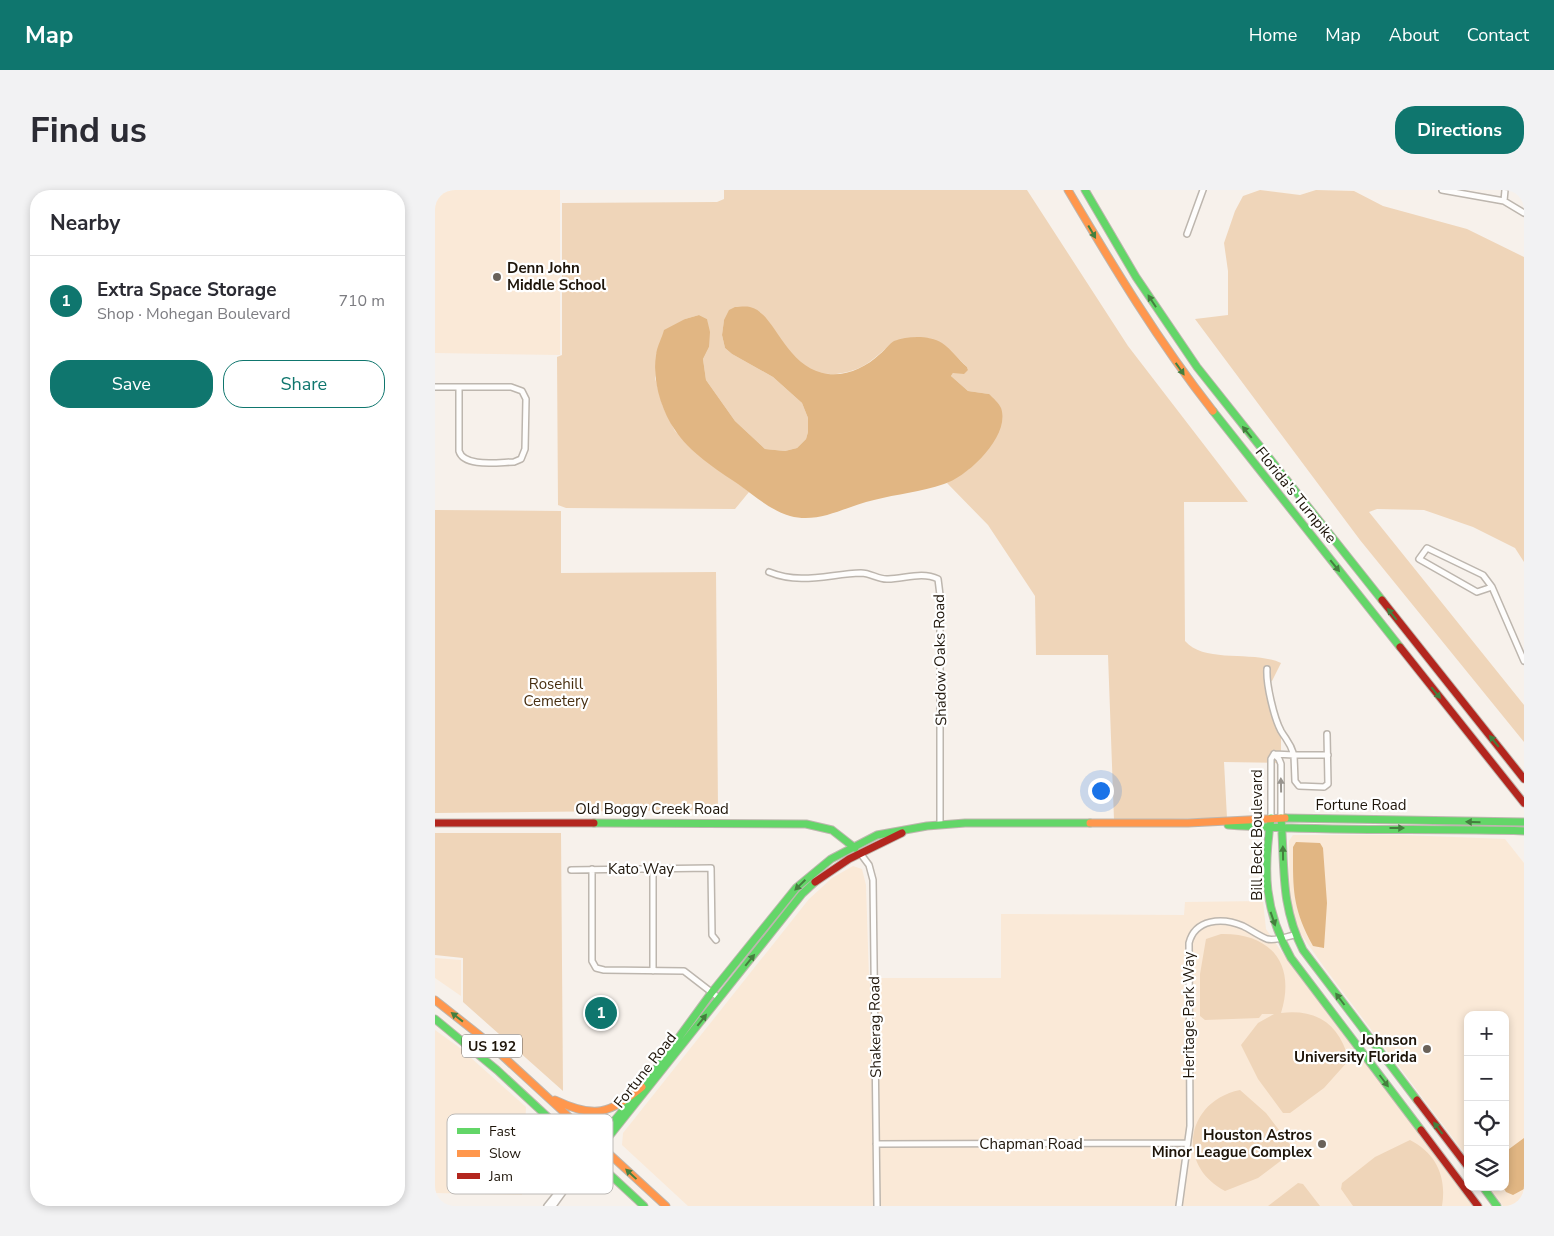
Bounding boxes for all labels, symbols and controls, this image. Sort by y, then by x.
text: Map [25,19,73,51]
text: Home [1249,23,1297,47]
text: Map [1325,23,1361,47]
text: About [1389,23,1439,47]
text: Contact [1467,23,1529,47]
button: Directions [1395,106,1524,154]
text: Find us [30,107,147,154]
text: Nearby [50,209,120,237]
one-way arrow [1088,226,1097,239]
place label: Denn John Middle School [507,258,606,295]
marker: Denn John Middle School [491,271,503,283]
text: Extra Space Storage [97,277,276,303]
text: 1 [61,290,71,312]
text: 710 m [338,290,385,312]
one-way arrow [1147,294,1157,307]
text: Shop · Mohegan Boulevard [97,303,291,325]
button: Save [50,360,213,408]
button: Share [223,360,385,408]
one-way arrow [1175,362,1185,376]
one-way arrow [1242,426,1253,439]
street label: Florida's Turnpike [1251,443,1341,547]
one-way arrow [1329,559,1340,572]
street label: Shadow Oaks Road [929,594,951,726]
one-way arrow [1387,608,1398,621]
park label: Rosehill Cemetery [523,674,589,711]
one-way arrow [1430,686,1441,699]
one-way arrow [1488,735,1499,748]
street label: Bill Beck Boulevard [1247,769,1267,901]
one-way arrow [1277,776,1285,792]
your location [1088,778,1114,804]
street label: Fortune Road [1316,795,1406,815]
street label: Old Boggy Creek Road [575,799,729,819]
one-way arrow [1465,818,1481,826]
one-way arrow [1389,824,1405,832]
one-way arrow [1279,845,1287,861]
street label: Kato Way [608,859,674,879]
one-way arrow [794,879,806,891]
one-way arrow [1269,912,1277,927]
street label: Heritage Park Way [1179,951,1199,1079]
one-way arrow [744,954,755,967]
street label: Shakerag Road [864,976,886,1078]
one-way arrow [1335,992,1345,1006]
pin: 1 [585,994,617,1032]
map controls [1464,1011,1509,1191]
button: + [1464,1011,1509,1056]
one-way arrow [451,1012,464,1022]
one-way arrow [697,1013,707,1027]
street label: Fortune Road [609,1028,681,1112]
place label: Johnson University Florida [1294,1030,1417,1067]
road number: US 192 [462,1034,522,1058]
marker: Johnson University Florida [1421,1043,1433,1055]
button: − [1464,1056,1509,1101]
one-way arrow [1379,1074,1389,1088]
button: locate [1464,1101,1509,1146]
legend [447,1114,613,1194]
text: Fast [489,1122,515,1141]
one-way arrow [1433,1122,1444,1135]
place label: Houston Astros Minor League Complex [1152,1125,1313,1162]
street label: Chapman Road [979,1134,1083,1154]
marker: Houston Astros Minor League Complex [1316,1138,1328,1150]
text: Slow [489,1144,521,1163]
button: layers [1464,1146,1509,1191]
text: Jam [488,1167,513,1186]
one-way arrow [626,1168,638,1180]

